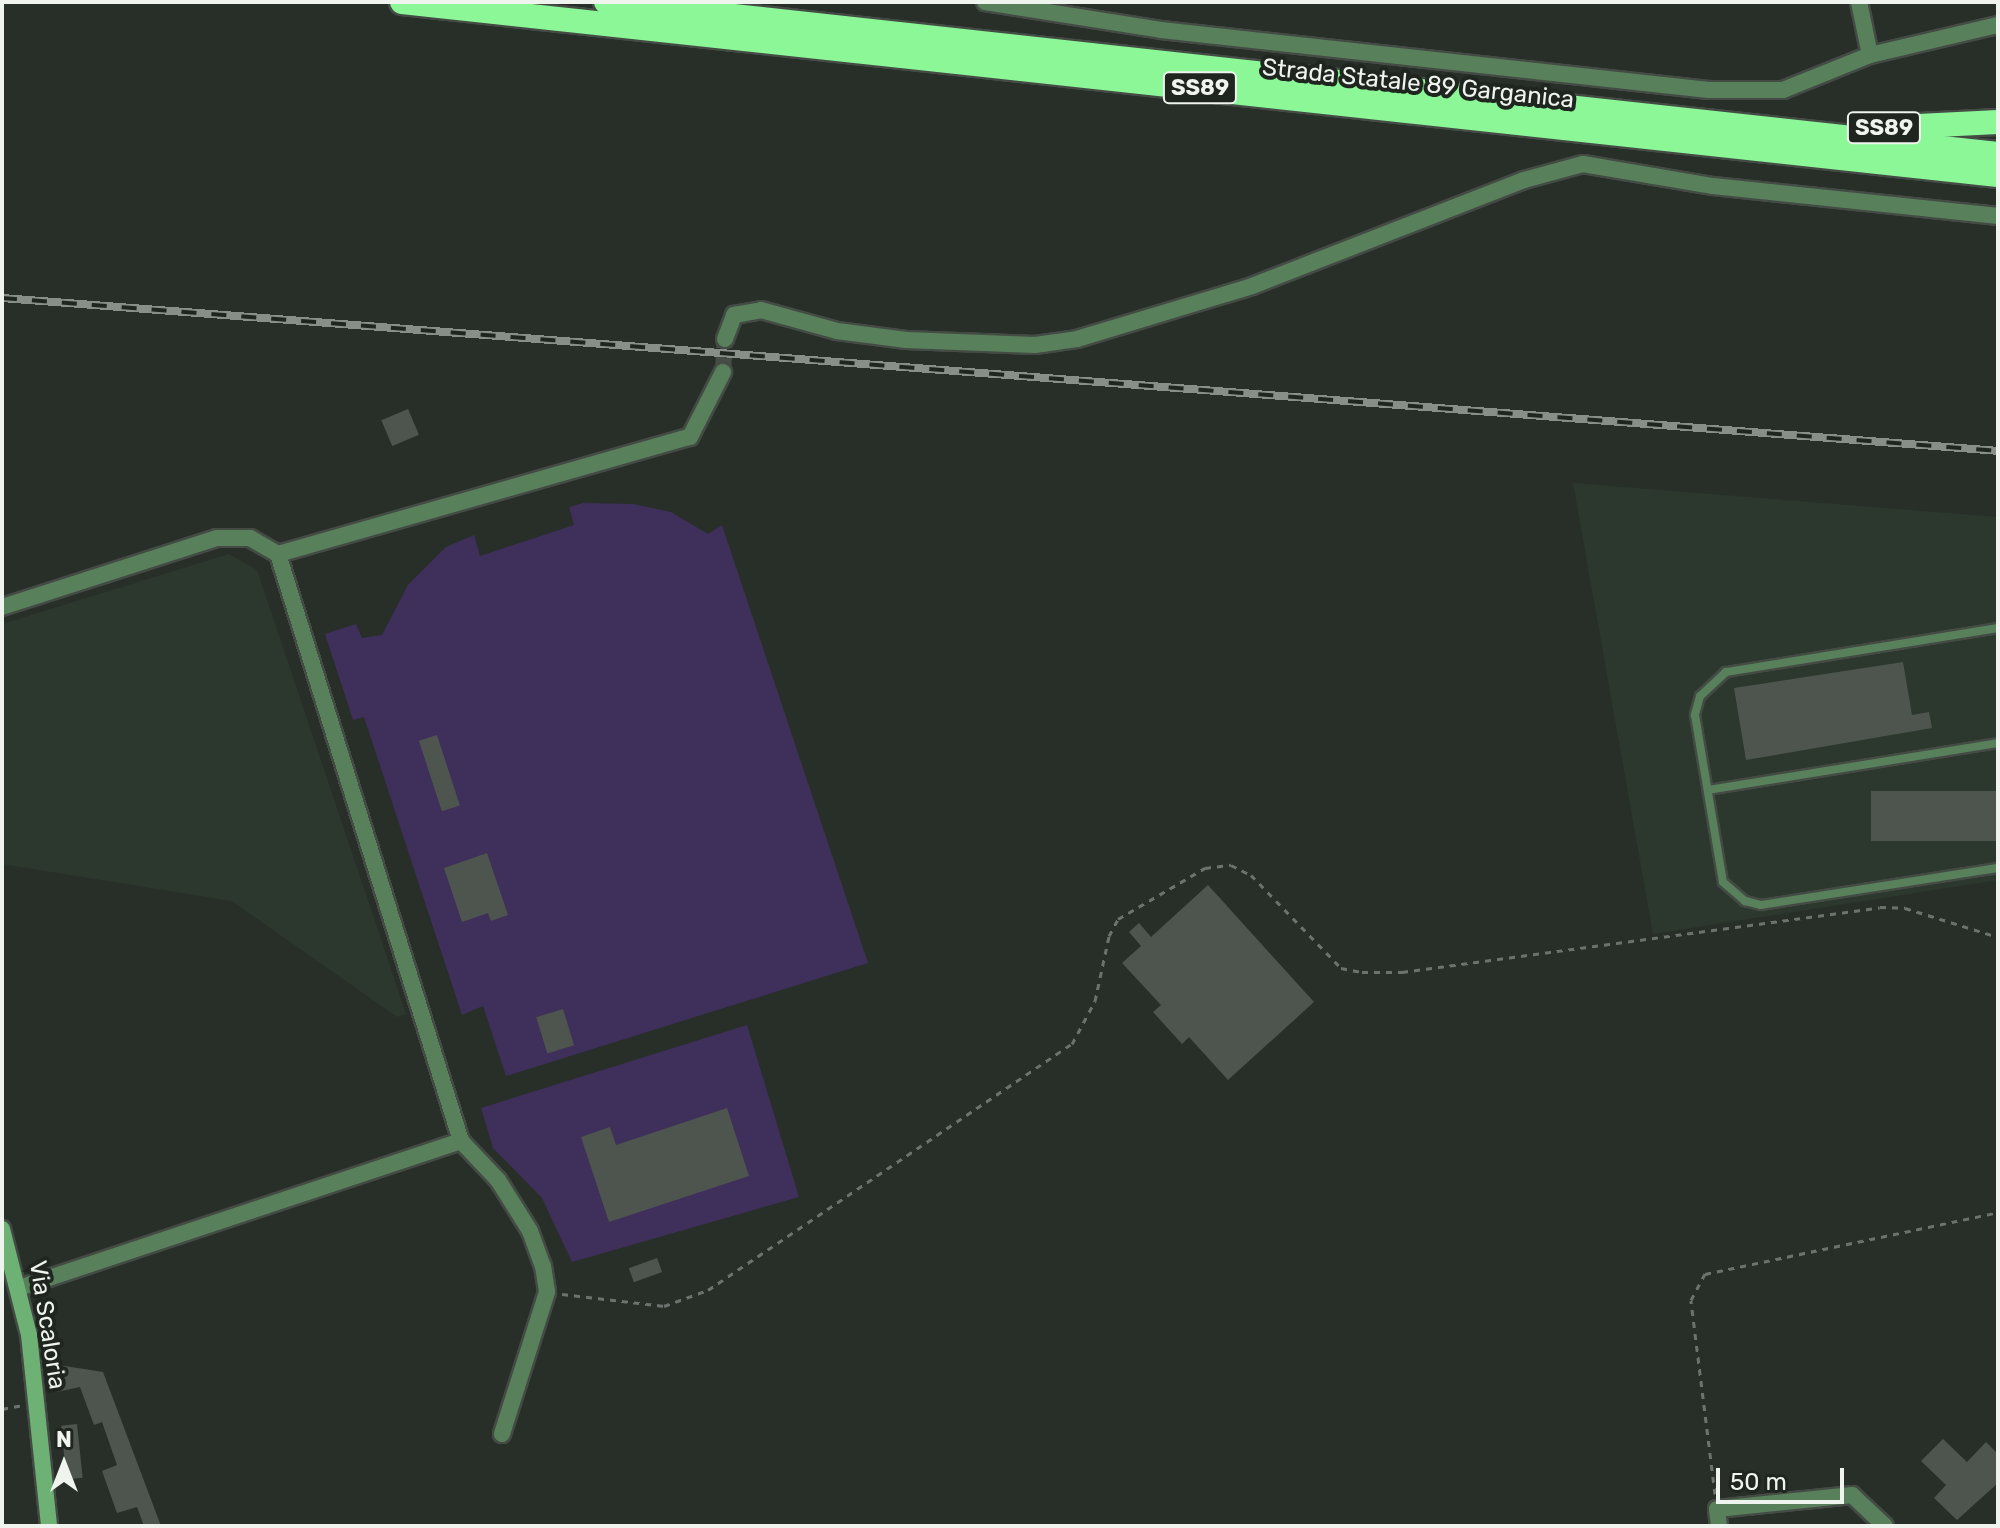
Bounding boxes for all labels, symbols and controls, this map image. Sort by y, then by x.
street label: Strada Statale 89 Garganica [1261,53,1575,115]
road number: SS89 [1162,70,1238,106]
road number: SS89 [1846,110,1922,146]
street label: Via Scaloria [23,1259,71,1391]
north arrow [24,1424,104,1504]
text: N [56,1426,72,1453]
scale bar [1720,1452,1848,1502]
text: 50 m [1730,1468,1787,1496]

